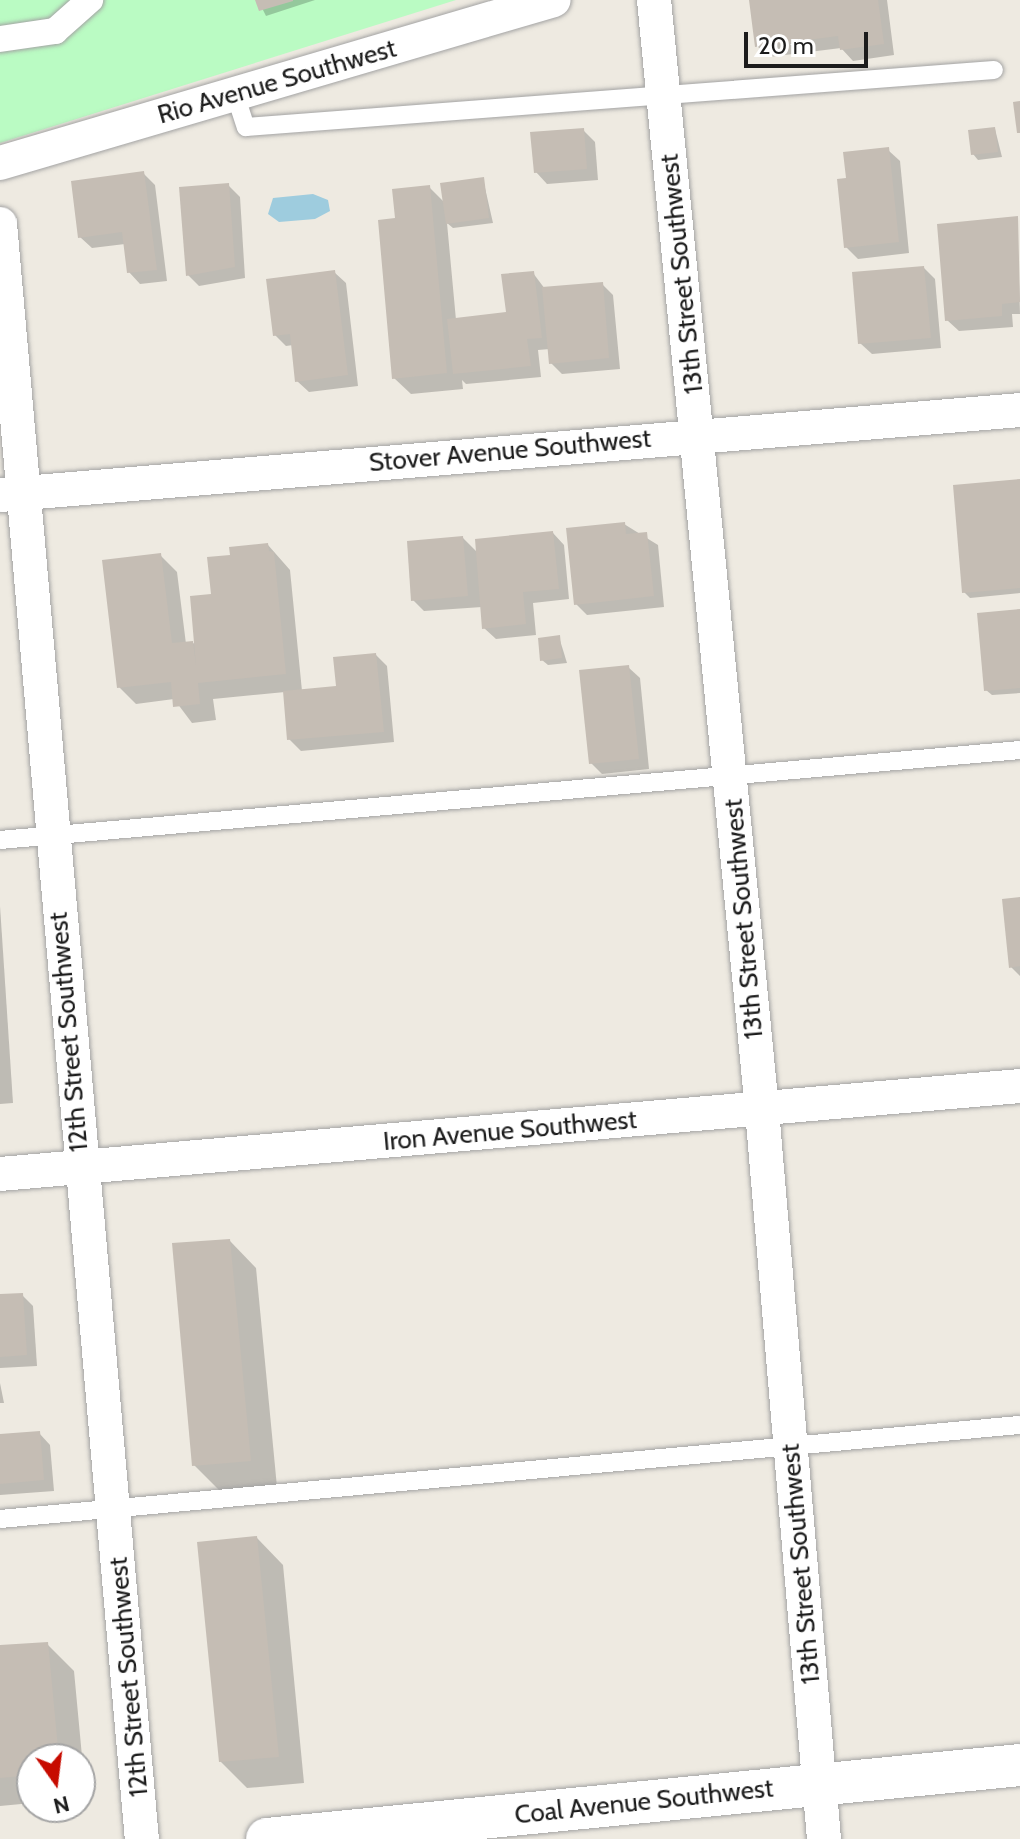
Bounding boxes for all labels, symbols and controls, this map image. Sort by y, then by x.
scale bar [748,16,872,66]
text: 20 m [758,31,814,60]
street label: Rio Avenue Southwest [154,33,400,131]
street label: 13th Street Southwest [654,152,710,396]
street label: Stover Avenue Southwest [368,423,652,479]
street label: 13th Street Southwest [718,797,770,1041]
street label: 12th Street Southwest [43,911,95,1153]
street label: Iron Avenue Southwest [382,1104,638,1158]
street label: 13th Street Southwest [775,1442,827,1686]
street label: 12th Street Southwest [103,1556,155,1798]
north arrow [16,1743,96,1823]
street label: Coal Avenue Southwest [513,1773,775,1831]
text: N [51,1790,72,1820]

